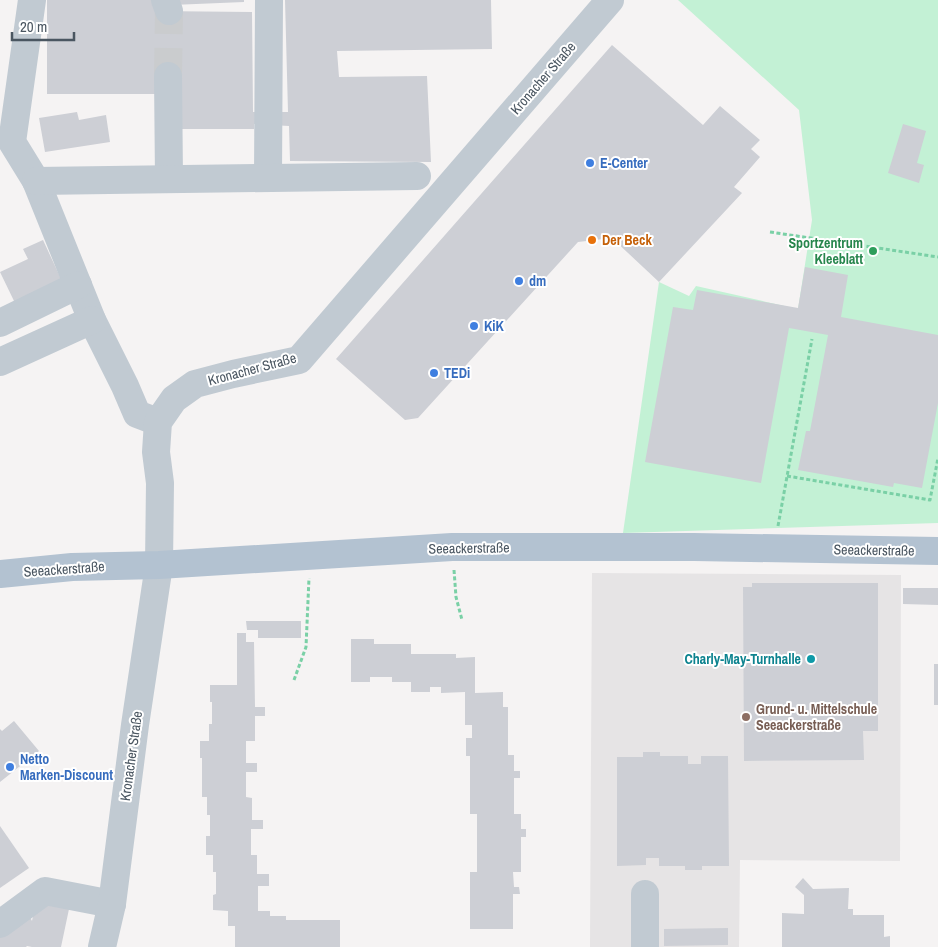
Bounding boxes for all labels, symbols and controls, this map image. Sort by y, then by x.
scale bar [12,10,75,42]
text: 20 m [20,16,47,37]
street label: Kronacher Straße [506,38,580,118]
place label: E-Center [600,154,648,172]
marker: E-Center [584,157,596,169]
place label: Der Beck [602,231,652,249]
marker: Der Beck [586,234,598,246]
place label: Sportzentrum Kleeblatt [788,234,863,268]
marker: Sportzentrum Kleeblatt [867,245,879,257]
place label: dm [529,272,546,290]
marker: dm [513,275,525,287]
place label: KiK [484,317,504,335]
marker: KiK [468,320,480,332]
street label: Kronacher Straße [206,349,298,389]
place label: TEDi [444,364,470,382]
marker: TEDi [428,367,440,379]
street label: Seeackerstraße [428,538,510,558]
street label: Seeackerstraße [833,540,915,560]
street label: Seeackerstraße [23,557,105,581]
place label: Charly-May-Turnhalle [684,650,801,668]
marker: Charly-May-Turnhalle [805,653,817,665]
place label: Grund- u. Mittelschule Seeackerstraße [756,700,877,734]
street label: Kronacher Straße [116,710,146,802]
marker: Grund- u. Mittelschule Seeackerstraße [740,711,752,723]
place label: Netto Marken-Discount [20,750,113,784]
marker: Netto Marken-Discount [4,761,16,773]

